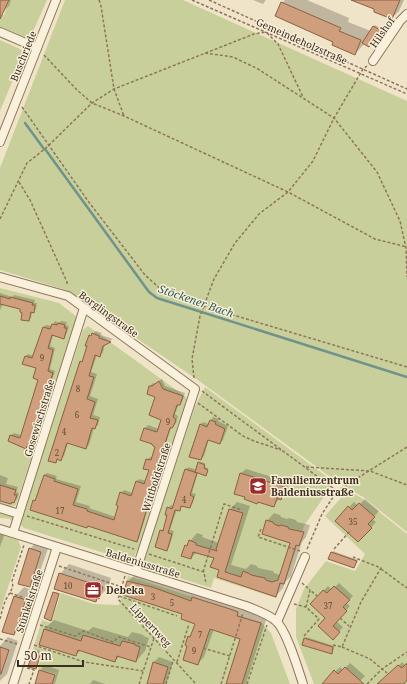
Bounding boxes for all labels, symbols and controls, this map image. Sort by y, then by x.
street label: Hilshof [366,13,398,50]
street label: Gemeindeholzstraße [254,15,350,67]
street label: Buschriede [7,29,39,83]
water label: Stöckener Bach [157,281,236,321]
street label: Borglingstraße [76,288,142,340]
house number: 9 [40,352,44,363]
street label: Gosewischstraße [21,378,57,458]
house number: 8 [76,383,81,394]
house number: 6 [75,409,80,420]
house number: 9 [166,416,170,427]
house number: 4 [62,426,67,437]
street label: Wittboldstraße [138,441,174,513]
house number: 2 [55,447,59,458]
place label: Familienzentrum Baldeniusstraße [271,473,359,499]
school or university icon: Familienzentrum Baldeniusstraße [248,476,268,496]
house number: 4 [182,494,187,505]
house number: 17 [56,505,65,516]
house number: 35 [349,516,357,527]
street label: Baldeniusstraße [104,545,182,581]
street label: Stünkelstraße [12,568,46,634]
house number: 10 [64,580,73,591]
office icon: Debeka [83,580,103,600]
place label: Debeka [106,583,144,597]
house number: 3 [151,591,156,602]
house number: 5 [170,597,174,608]
street label: Lippertweg [127,600,175,650]
house number: 37 [324,600,333,611]
house number: 7 [198,629,203,640]
scale bar [18,642,83,668]
house number: 9 [192,645,196,656]
text: 50 m [24,647,52,664]

